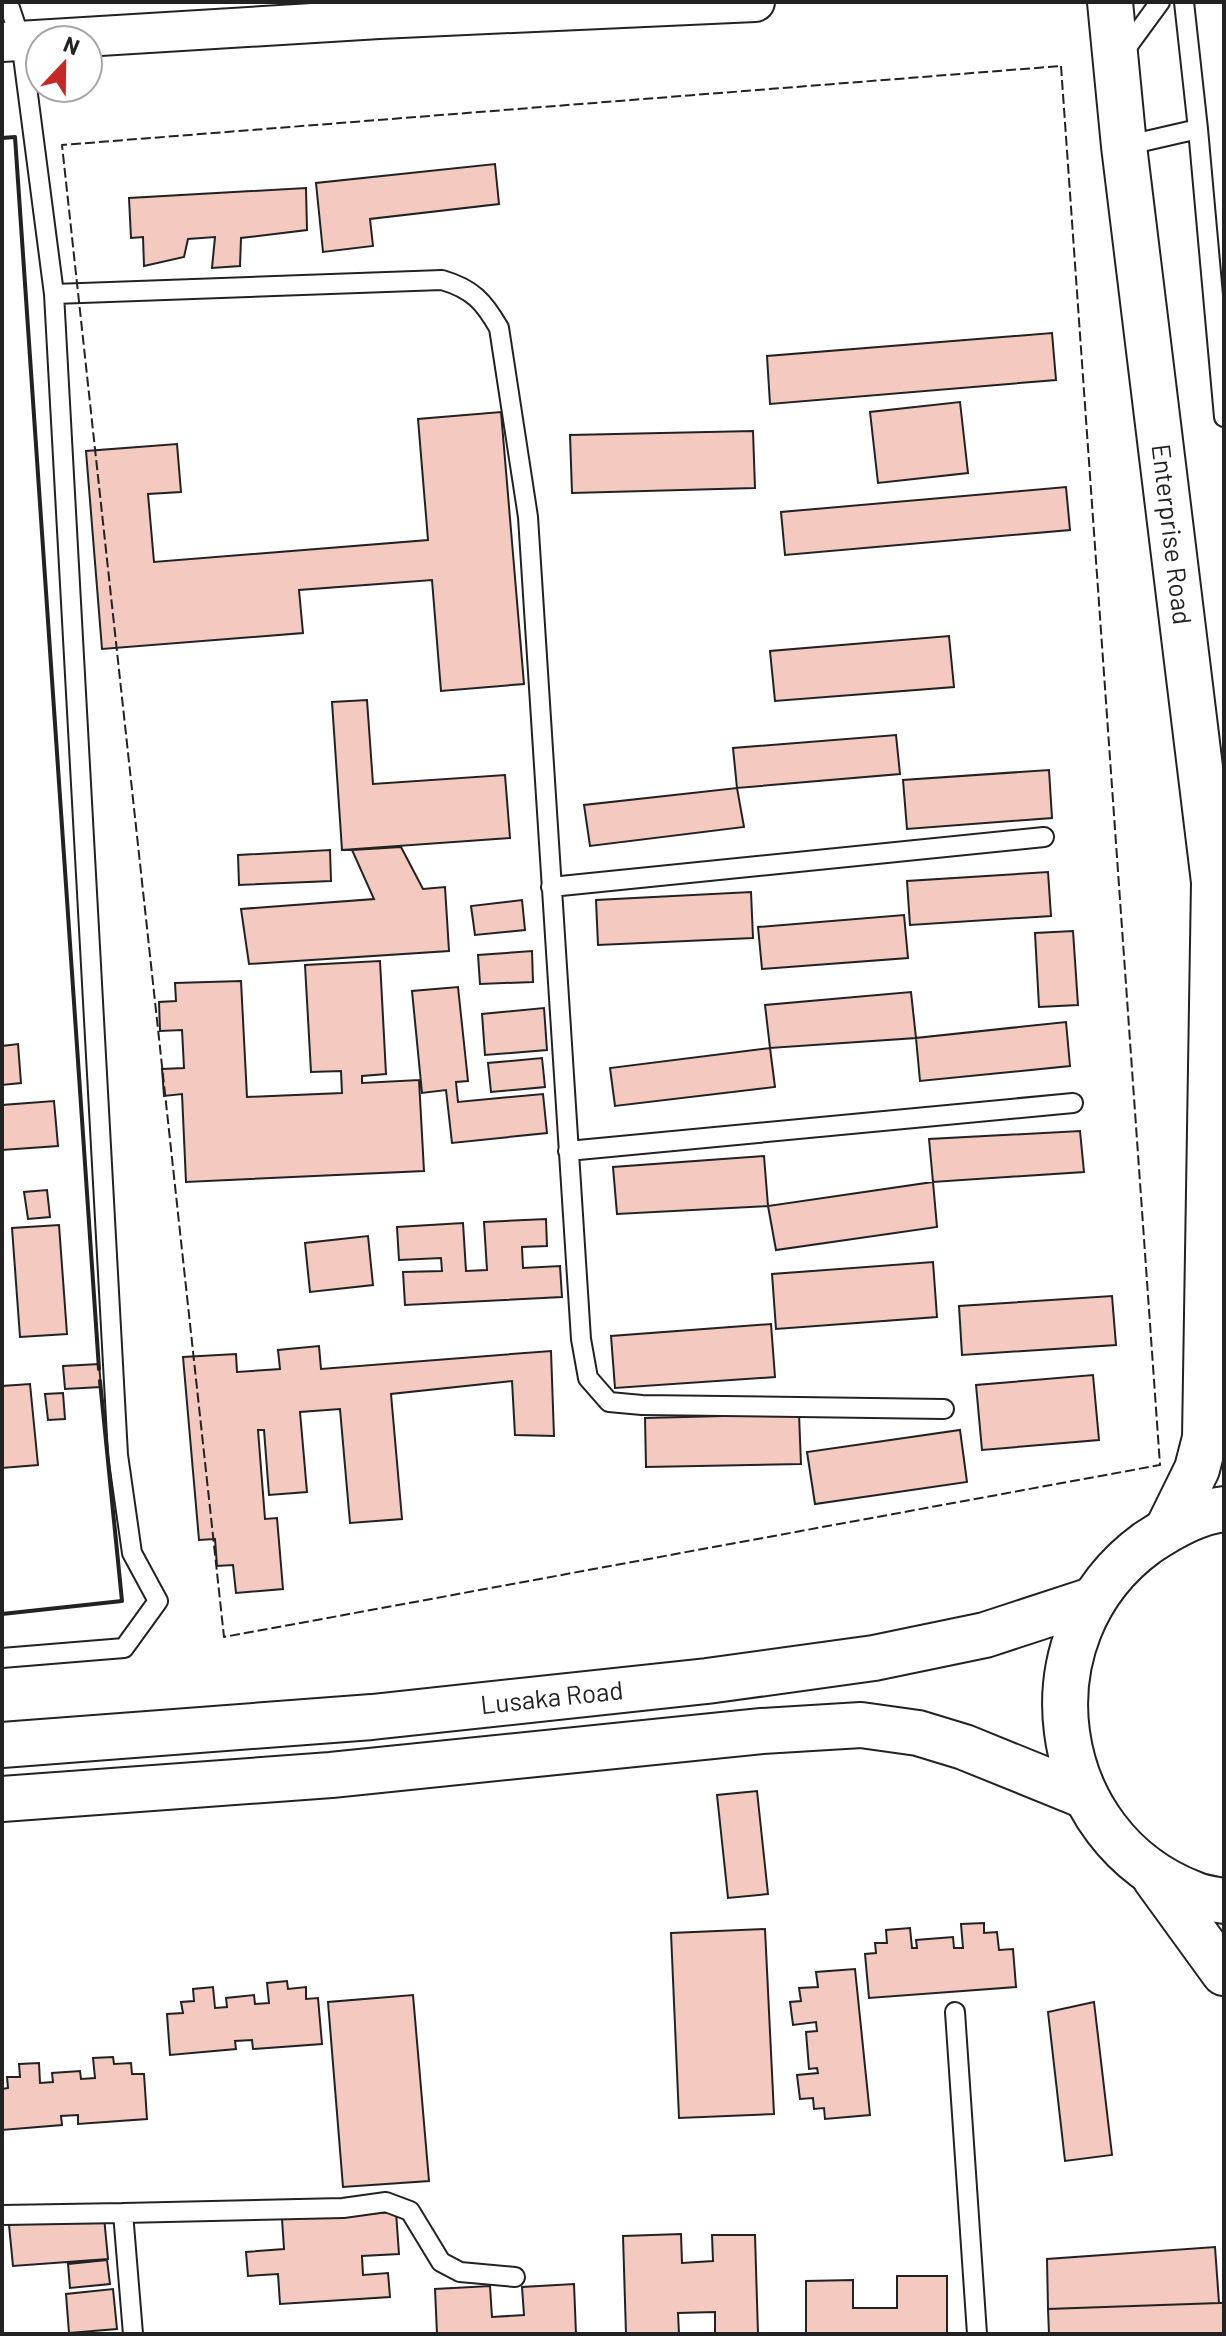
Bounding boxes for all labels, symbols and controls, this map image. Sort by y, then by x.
north arrow [24,24,104,104]
text: N [60,30,84,59]
street label: Enterprise Road [1147,442,1199,626]
street label: Lusaka Road [479,1673,625,1719]

